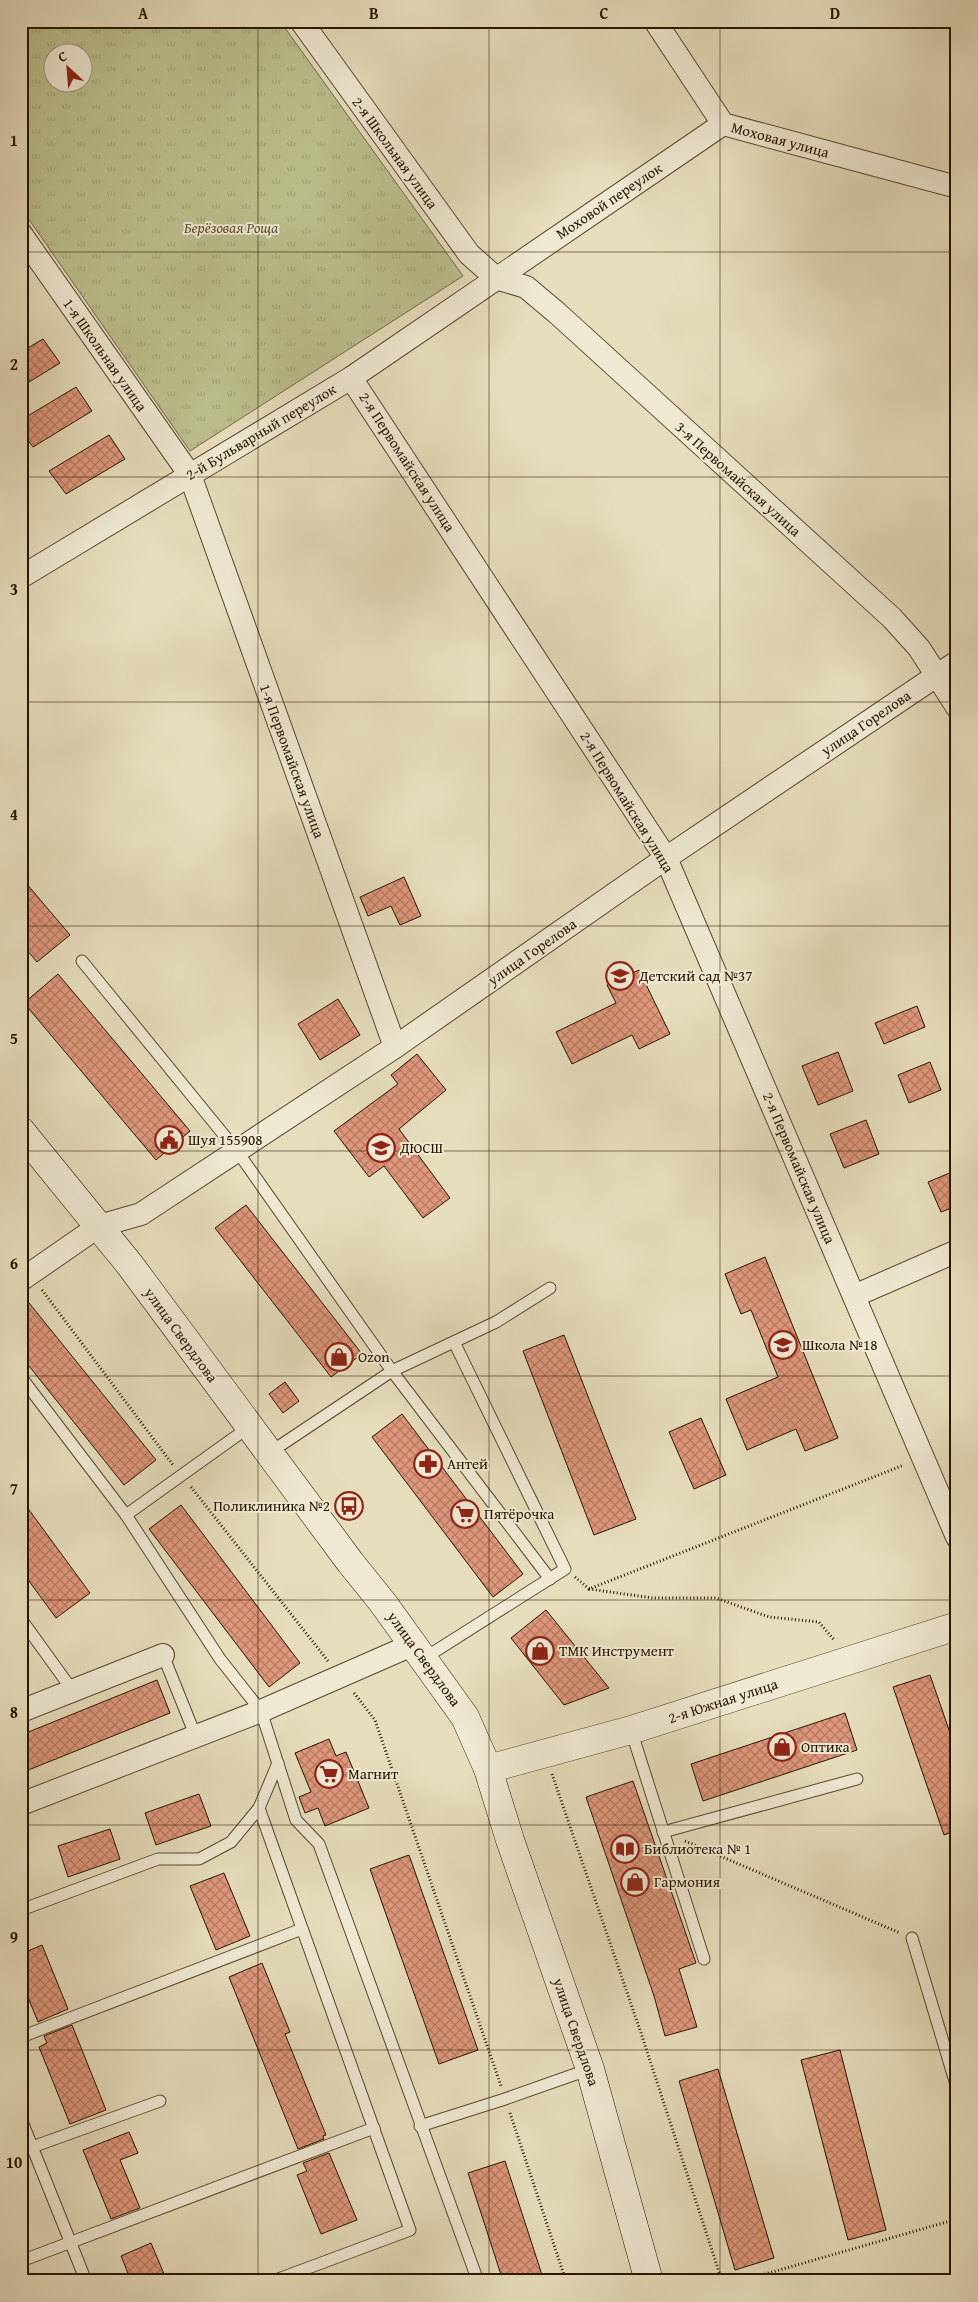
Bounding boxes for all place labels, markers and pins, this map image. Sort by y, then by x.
school or university icon: Детский сад №37 [605,961,635,991]
place label: Детский сад №37 [638,965,752,986]
public building icon: Шуя 155908 [154,1125,184,1155]
place label: Шуя 155908 [188,1129,262,1150]
school or university icon: ДЮСШ [366,1133,396,1163]
place label: ДЮСШ [399,1137,444,1158]
school or university icon: Школа №18 [768,1330,798,1360]
place label: Школа №18 [802,1334,877,1355]
shop icon: Ozon [324,1342,354,1372]
place label: Ozon [358,1346,390,1367]
pharmacy icon: Антей [413,1449,443,1479]
place label: Антей [447,1453,488,1474]
bus stop icon: Поликлиника №2 [334,1491,364,1521]
place label: Поликлиника №2 [213,1495,330,1516]
supermarket icon: Пятёрочка [450,1499,480,1529]
place label: Пятёрочка [484,1503,555,1524]
shop icon: ТМК Инструмент [525,1636,555,1666]
place label: ТМК Инструмент [559,1640,675,1661]
shop icon: Оптика [767,1732,797,1762]
place label: Оптика [801,1736,851,1757]
supermarket icon: Магнит [314,1759,344,1789]
place label: Магнит [348,1763,399,1784]
library icon: Библиотека № 1 [610,1834,640,1864]
place label: Библиотека № 1 [644,1838,751,1859]
shop icon: Гармония [620,1867,650,1897]
place label: Гармония [654,1871,720,1892]

